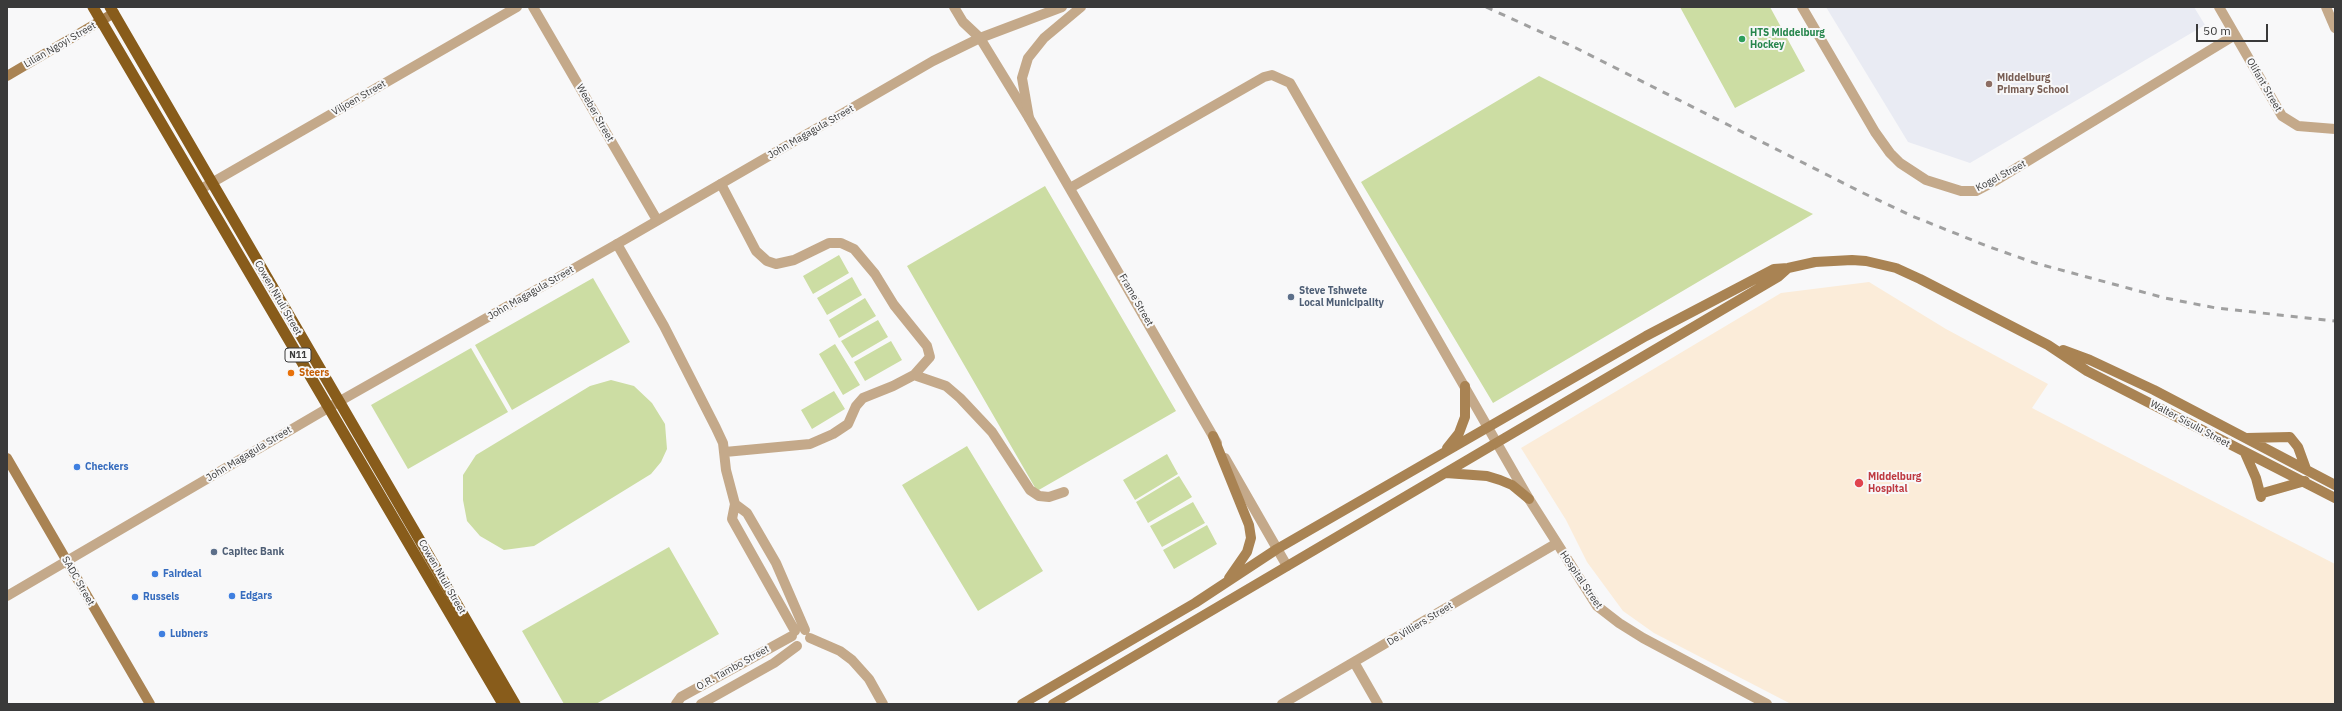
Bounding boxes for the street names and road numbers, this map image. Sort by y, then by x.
street label: Lilian Ngoyi Street [22,19,98,71]
street label: Olifant Street [2244,56,2284,114]
street label: Viljoen Street [330,78,388,118]
street label: Weeber Street [574,82,616,144]
street label: John Magagula Street [766,102,856,162]
street label: Kogel Street [1974,158,2028,194]
street label: Cowen Ntuli Street [252,259,304,337]
street label: John Magagula Street [486,263,576,323]
street label: Frame Street [1116,272,1156,328]
road number: N11 [285,348,311,362]
street label: Walter Sisulu Street [2148,398,2232,450]
street label: John Magagula Street [204,424,294,484]
street label: Cowen Ntuli Street [416,538,468,616]
street label: Hospital Street [1557,549,1605,611]
street label: SADC Street [59,554,97,608]
street label: De Villiers Street [1385,600,1455,648]
street label: O.R. Tambo Street [695,643,771,693]

